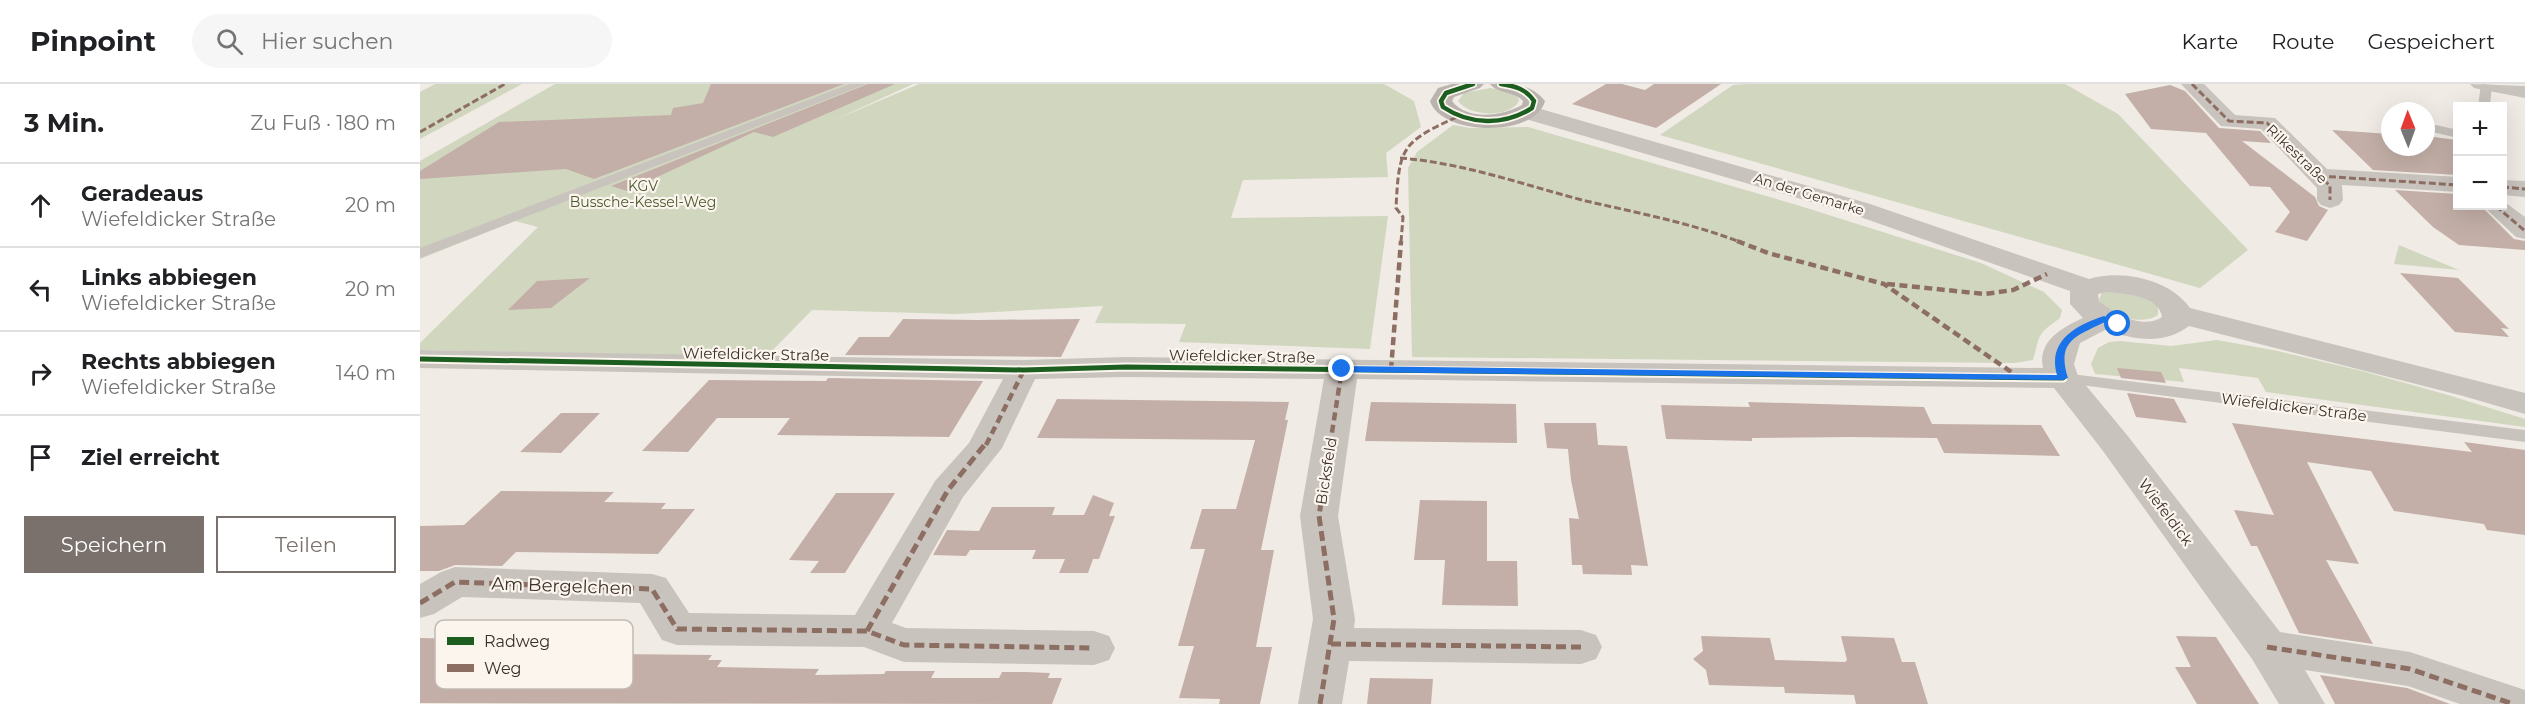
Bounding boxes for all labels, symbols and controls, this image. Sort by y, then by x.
search box [192,14,612,68]
text: Pinpoint [30,24,156,58]
icon: search [213,25,246,58]
text: Hier suchen [261,28,393,55]
text: Karte [2182,29,2238,54]
text: Route [2271,29,2334,54]
text: Gespeichert [2367,29,2495,54]
north arrow [2381,102,2435,156]
map controls [2453,102,2507,210]
button: + [2453,102,2507,156]
text: 3 Min. [24,107,104,139]
text: Zu Fuß · 180 m [250,111,396,135]
street label: Rilkestraße [2263,120,2331,188]
button: − [2453,156,2507,210]
street label: An der Gemarke [1751,169,1867,219]
park label: KGV Bussche-Kessel-Weg [570,177,716,211]
text: Geradeaus [81,180,203,207]
icon: ahead [24,189,57,222]
text: 20 m [345,193,396,217]
text: Wiefeldicker Straße [81,207,276,231]
text: Links abbiegen [81,264,257,291]
icon: left [24,273,57,306]
text: 20 m [345,277,396,301]
text: Wiefeldicker Straße [81,291,276,315]
route start [2104,310,2130,336]
street label: Wiefeldicker Straße [683,343,829,365]
street label: Wiefeldicker Straße [1169,345,1315,367]
text: Rechts abbiegen [81,348,276,375]
route end [1328,355,1354,381]
icon: right [24,357,57,390]
text: 140 m [336,361,396,385]
text: Wiefeldicker Straße [81,375,276,399]
street label: Wiefeldicker Straße [2220,389,2368,425]
street label: Bicksfeld [1311,436,1341,506]
icon: arrive [24,441,57,474]
text: Ziel erreicht [81,444,220,471]
street label: Wiefeldick [2135,475,2197,549]
button: Speichern [24,516,204,573]
button: Teilen [216,516,396,573]
street label: Am Bergelchen [491,573,633,599]
legend [435,620,633,689]
text: Radweg [484,632,550,651]
text: Weg [484,659,522,678]

